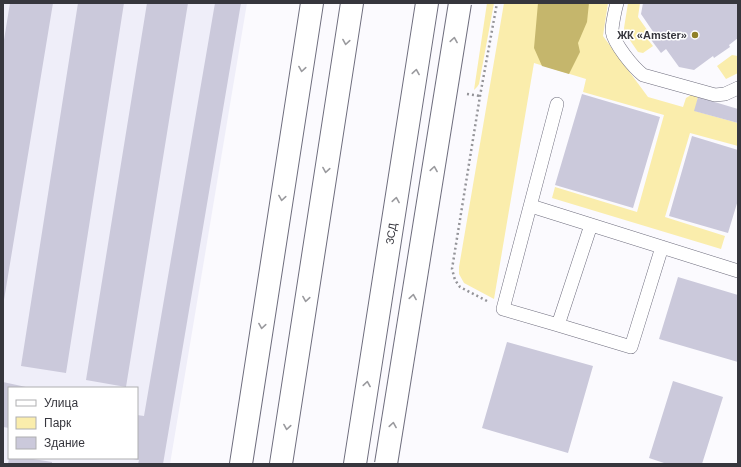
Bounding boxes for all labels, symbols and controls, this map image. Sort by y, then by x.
place label: ЖК «Amster» [616,29,687,41]
marker: ЖК «Amster» [690,30,700,40]
one-way arrow [449,37,458,43]
one-way arrow [342,38,351,45]
one-way arrow [298,66,307,72]
one-way arrow [411,69,420,75]
one-way arrow [429,166,437,172]
one-way arrow [322,167,331,173]
one-way arrow [278,195,287,201]
one-way arrow [391,197,400,203]
street label: ЗСД [383,222,399,245]
one-way arrow [408,294,417,300]
one-way arrow [302,295,311,302]
one-way arrow [258,323,267,329]
one-way arrow [362,381,371,387]
legend [8,387,138,459]
text: Улица [44,396,78,410]
text: Парк [44,416,72,430]
one-way arrow [388,422,396,429]
one-way arrow [283,424,292,430]
text: Здание [44,436,85,450]

